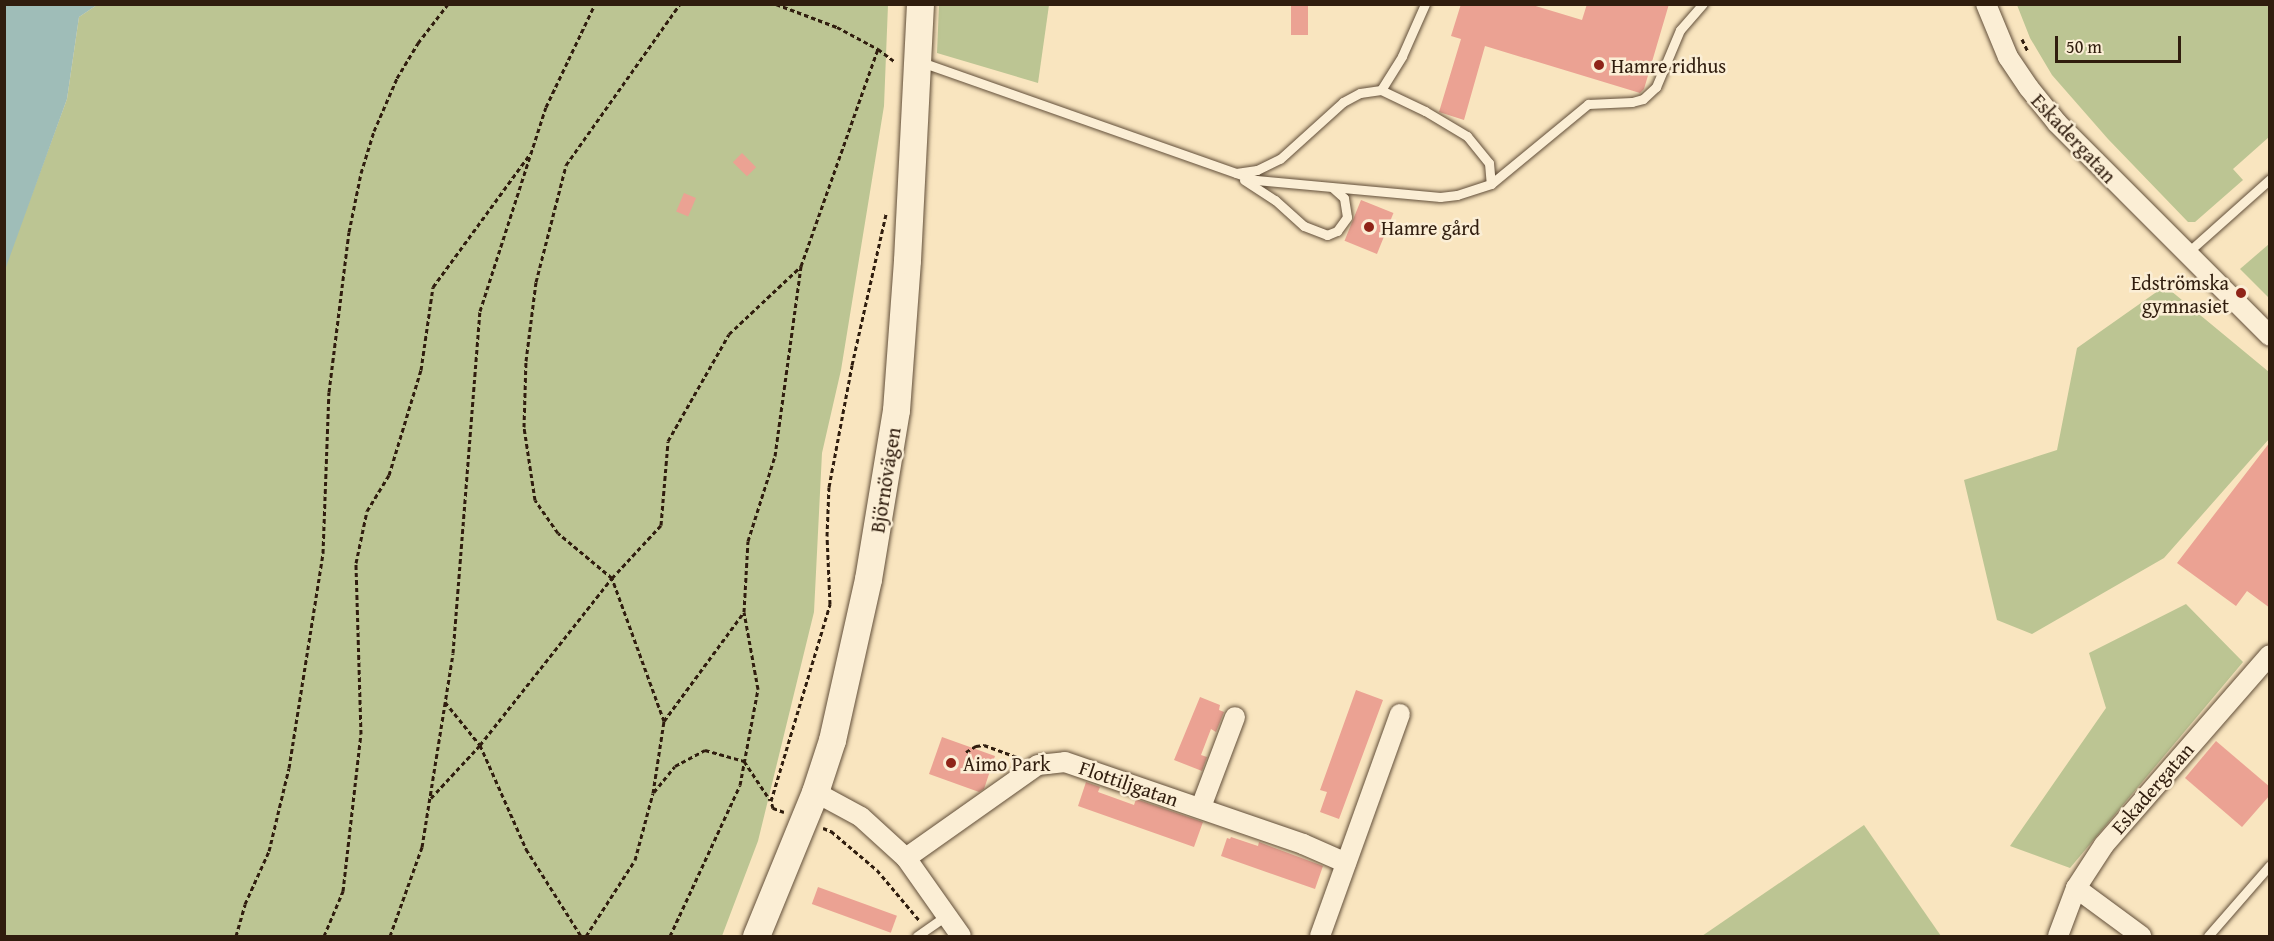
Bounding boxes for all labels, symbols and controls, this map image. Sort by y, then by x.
scale bar [2058,24,2184,62]
text: 50 m [2066,33,2102,60]
place label: Hamre ridhus [1611,53,1726,77]
marker: Hamre ridhus [1592,58,1606,72]
street label: Eskadergatan [2027,88,2121,188]
place label: Hamre gård [1381,215,1480,239]
marker: Hamre gård [1362,220,1376,234]
place label: Edströmska gymnasiet [2131,270,2229,317]
marker: Edströmska gymnasiet [2234,286,2248,300]
street label: Björnövägen [865,425,905,535]
street label: Eskadergatan [2106,737,2198,839]
place label: Aimo Park [963,751,1050,775]
street label: Flottiljgatan [1076,755,1182,811]
marker: Aimo Park [944,756,958,770]

